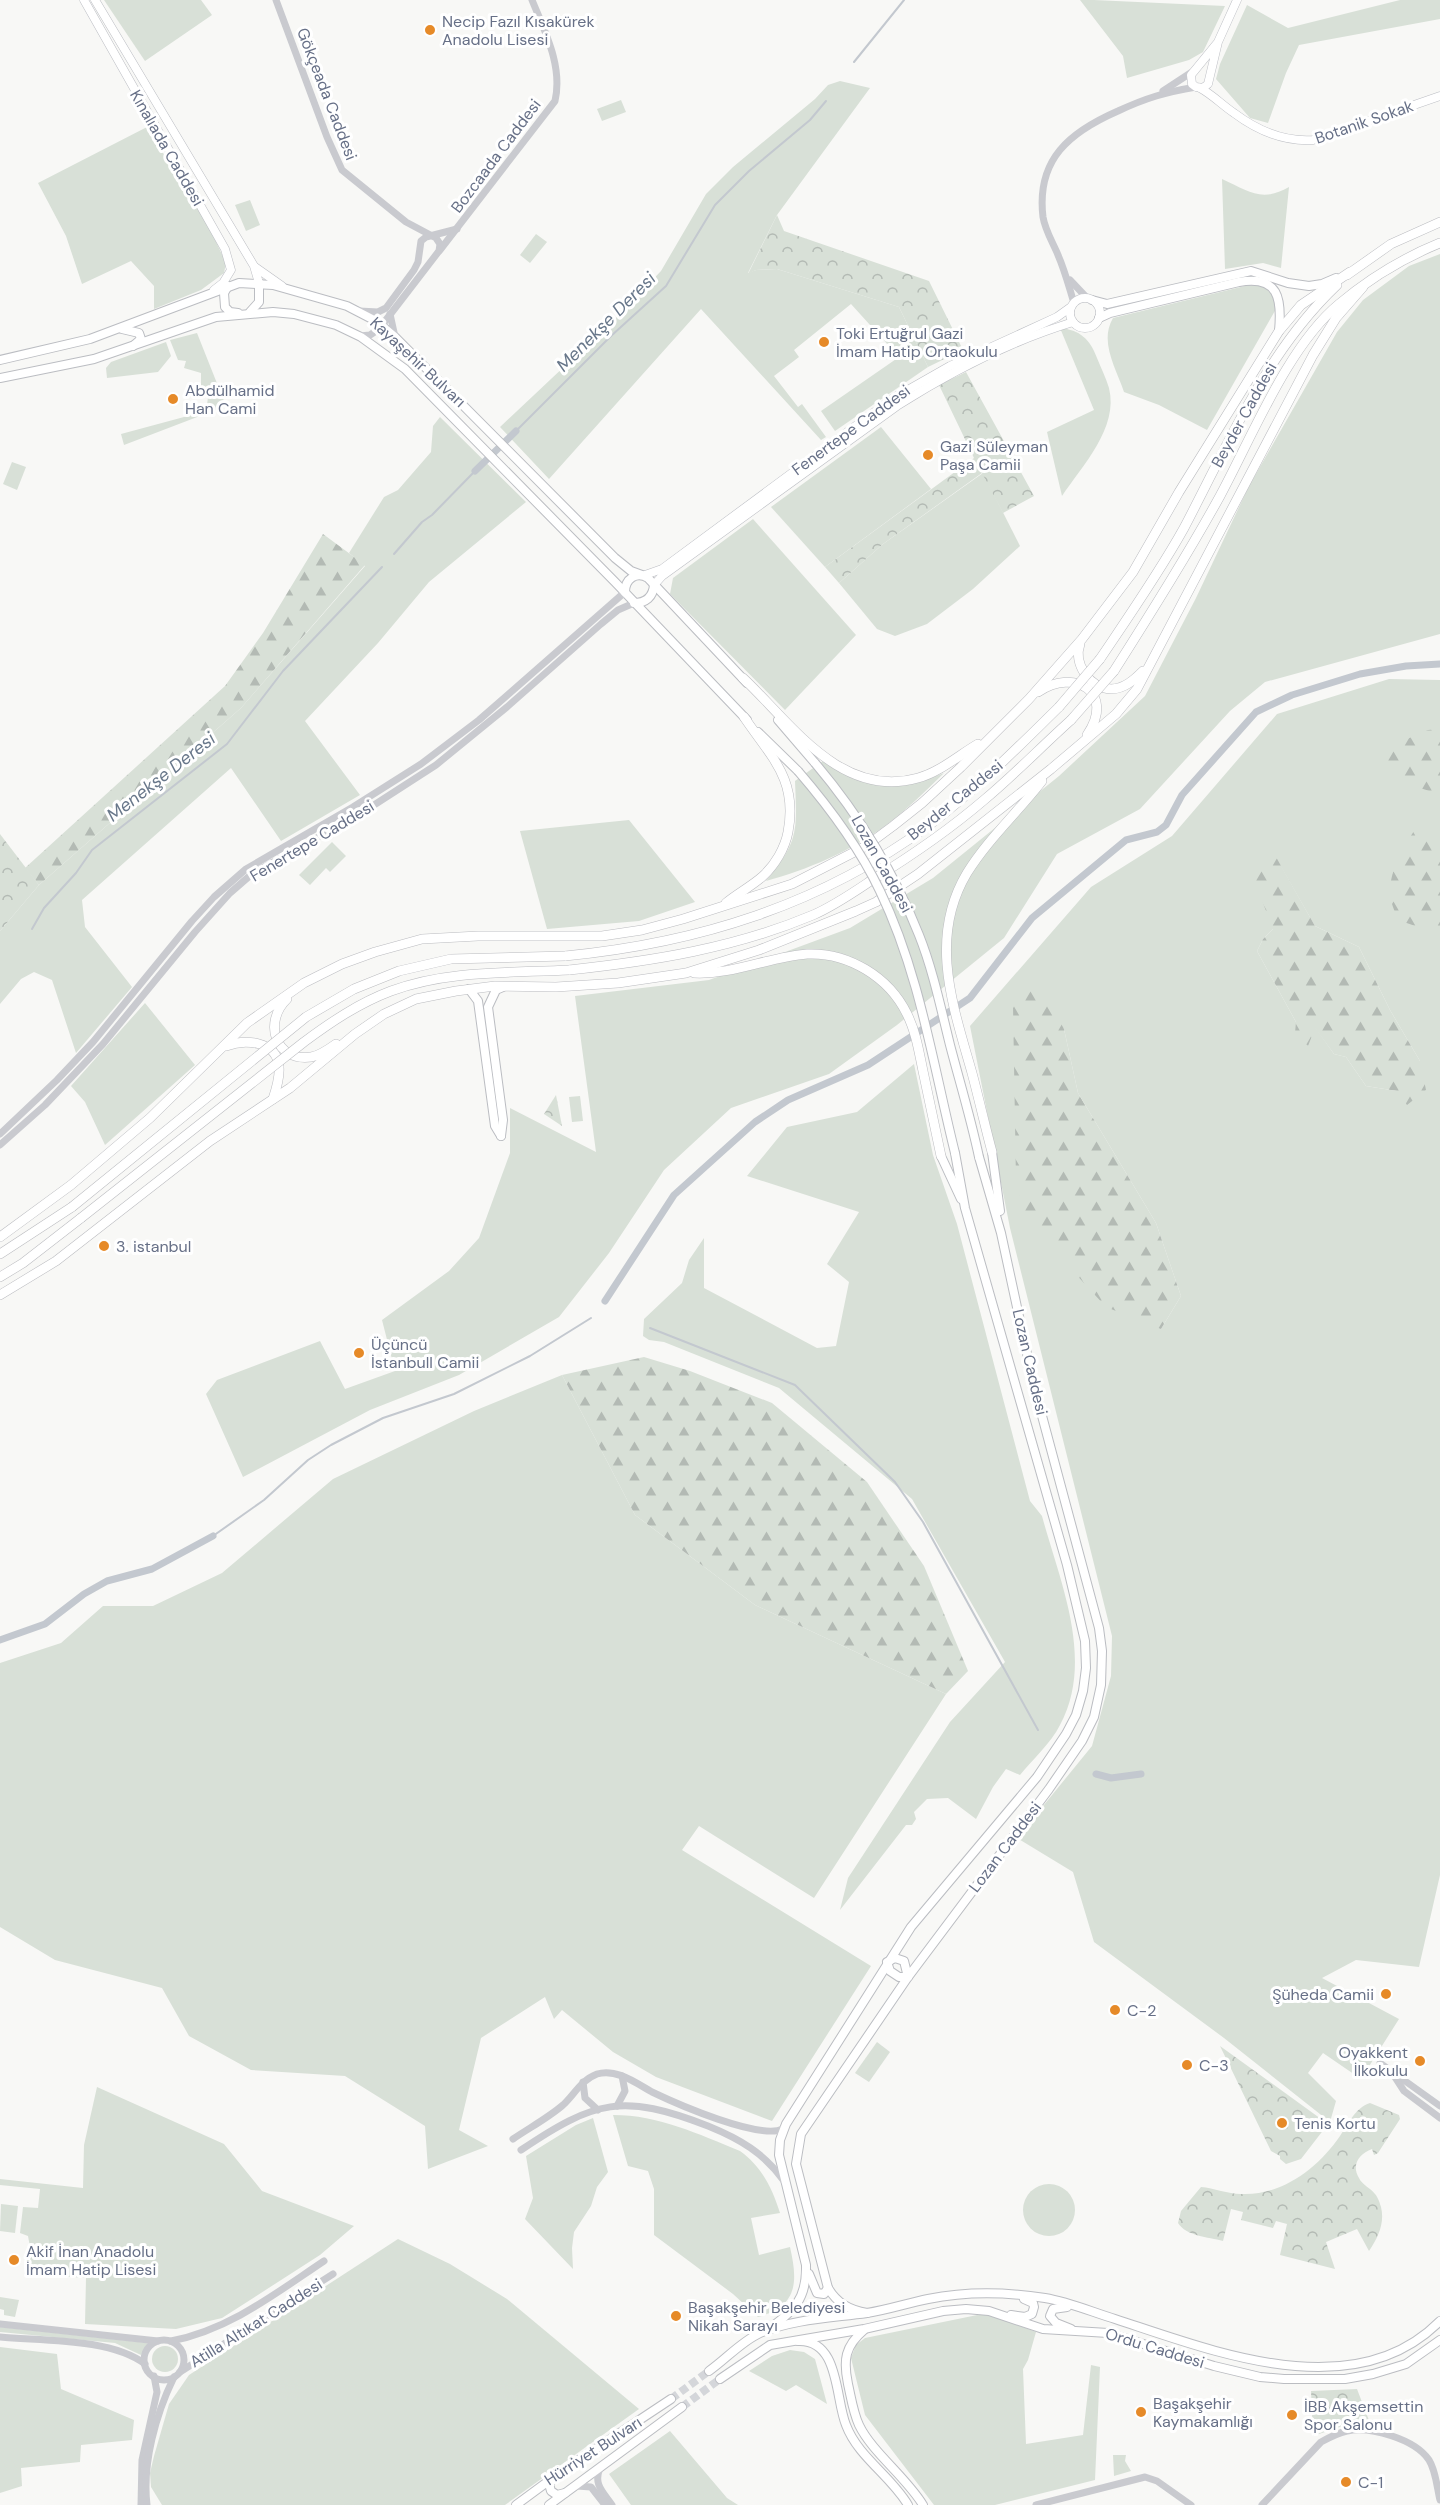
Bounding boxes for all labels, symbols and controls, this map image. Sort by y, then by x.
place label: Necip Fazıl Kısakürek Anadolu Lisesi [442,11,595,50]
marker: Necip Fazıl Kısakürek Anadolu Lisesi [423,23,437,37]
street label: Gökçeada Caddesi [292,25,362,163]
street label: Kınalıada Caddesi [125,86,209,210]
street label: Bozcaada Caddesi [446,95,546,217]
street label: Botanik Sokak [1312,95,1416,149]
water label: Menekşe Deresi [551,266,662,377]
street label: Kayaşehir Bulvarı [366,312,470,412]
place label: Toki Ertuğrul Gazi İmam Hatip Ortaokulu [836,323,998,362]
marker: Toki Ertuğrul Gazi İmam Hatip Ortaokulu [817,335,831,349]
street label: Beyder Caddesi [1206,359,1282,471]
place label: Abdülhamid Han Cami [185,380,274,419]
street label: Fenertepe Caddesi [788,380,914,480]
marker: Abdülhamid Han Cami [166,392,180,406]
place label: Gazi Süleyman Paşa Camii [940,436,1048,475]
marker: Gazi Süleyman Paşa Camii [921,448,935,462]
water label: Menekşe Deresi [102,727,221,827]
street label: Beyder Caddesi [903,755,1007,845]
street label: Fenertepe Caddesi [246,796,378,886]
street label: Lozan Caddesi [847,812,917,916]
place label: 3. istanbul [116,1236,191,1257]
marker: 3. istanbul [97,1239,111,1253]
street label: Lozan Caddesi [1008,1307,1052,1417]
place label: Üçüncü İstanbull Camii [371,1334,479,1373]
marker: Üçüncü İstanbull Camii [352,1346,366,1360]
street label: Lozan Caddesi [964,1797,1046,1897]
place label: Şüheda Camii [1272,1984,1374,2005]
marker: Şüheda Camii [1379,1987,1393,2001]
place label: C-2 [1127,2000,1156,2021]
marker: C-2 [1108,2003,1122,2017]
place label: Oyakkent İlkokulu [1338,2042,1408,2081]
marker: Oyakkent İlkokulu [1413,2054,1427,2068]
place label: C-3 [1199,2055,1229,2076]
marker: C-3 [1180,2058,1194,2072]
place label: Tenis Kortu [1294,2113,1376,2134]
marker: Tenis Kortu [1275,2116,1289,2130]
place label: Akif İnan Anadolu İmam Hatip Lisesi [26,2241,156,2280]
marker: Akif İnan Anadolu İmam Hatip Lisesi [7,2253,21,2267]
street label: Atilla Altıkat Caddesi [186,2274,326,2372]
place label: Başakşehir Belediyesi Nikah Sarayı [688,2297,845,2336]
marker: Başakşehir Belediyesi Nikah Sarayı [669,2309,683,2323]
street label: Ordu Caddesi [1103,2323,1207,2373]
place label: Başakşehir Kaymakamlığı [1153,2393,1253,2432]
place label: İBB Akşemsettin Spor Salonu [1304,2396,1423,2435]
marker: Başakşehir Kaymakamlığı [1134,2405,1148,2419]
marker: İBB Akşemsettin Spor Salonu [1285,2408,1299,2422]
street label: Hürriyet Bulvarı [540,2412,646,2490]
place label: C-1 [1358,2472,1383,2493]
marker: C-1 [1339,2475,1353,2489]

